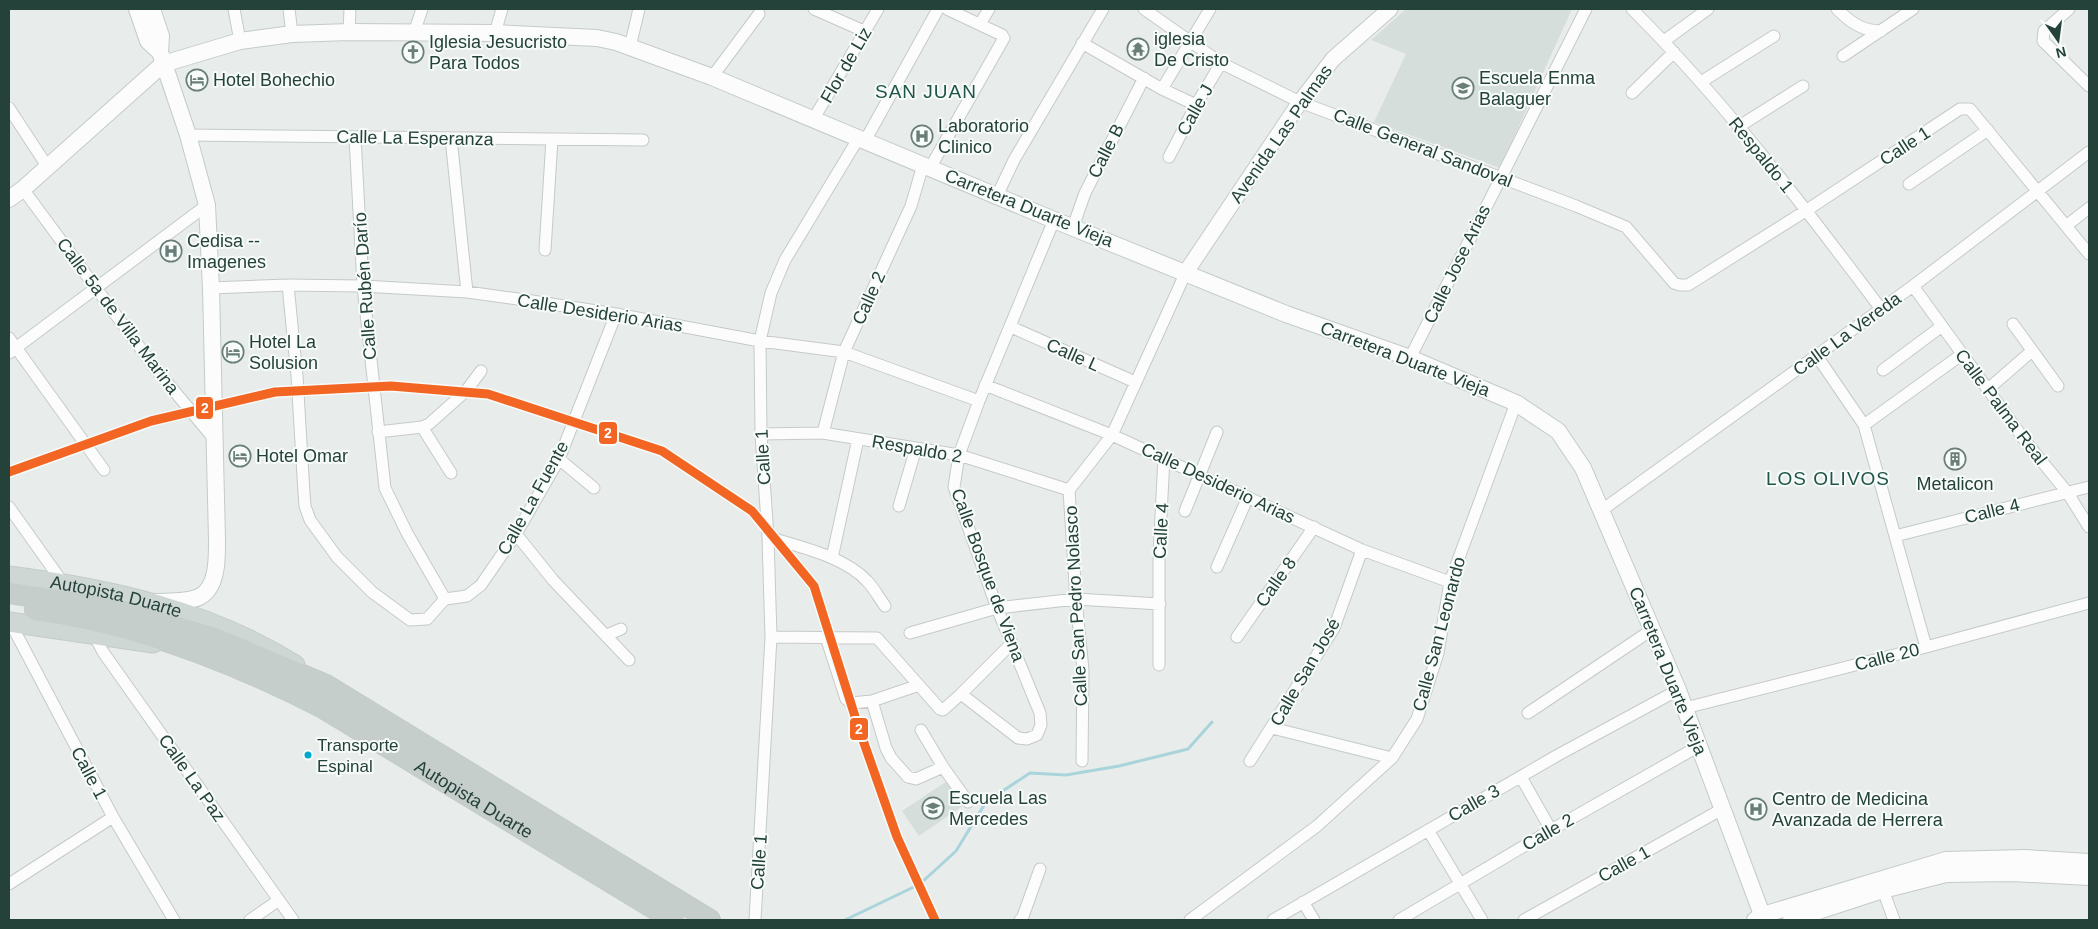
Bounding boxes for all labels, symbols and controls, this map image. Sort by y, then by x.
north arrow [2033,15,2083,65]
street label: Flor de Liz [816,24,876,106]
place label: iglesia De Cristo [1154,29,1229,70]
place label: Iglesia Jesucristo Para Todos [429,32,567,73]
temple icon: iglesia De Cristo [1126,37,1150,61]
church icon: Iglesia Jesucristo Para Todos [401,40,425,64]
text: N [2054,44,2068,62]
street label: Avenida Las Palmas [1226,61,1336,207]
hotel icon: Hotel Bohechio [185,68,209,92]
place label: Escuela Enma Balaguer [1479,68,1596,109]
place label: Hotel Bohechio [213,70,335,90]
school or university icon: Escuela Enma Balaguer [1451,76,1475,100]
district label: SAN JUAN [875,81,977,102]
street label: Calle J [1173,81,1217,139]
street label: Calle General Sandoval [1331,105,1515,191]
street label: Respaldo 1 [1725,113,1797,197]
place label: Laboratorio Clinico [938,116,1029,157]
street label: Calle B [1084,121,1128,181]
street label: Calle 1 [1876,122,1934,170]
hospital icon: Laboratorio Clinico [910,124,934,148]
street label: Calle La Esperanza [336,127,495,149]
street label: Carretera Duarte Vieja [942,165,1117,251]
street label: Calle Jose Arias [1420,202,1494,326]
street label: Calle Rubén Darío [350,211,380,361]
place label: Cedisa -- Imagenes [187,231,266,272]
street label: Calle 5a de Villa Marina [53,234,184,399]
hospital icon: Cedisa -- Imagenes [159,239,183,263]
street label: Calle 2 [848,268,890,328]
street label: Calle La Vereda [1789,288,1905,380]
street label: Calle Desiderio Arias [516,290,684,336]
street label: Carretera Duarte Vieja [1318,317,1493,401]
place label: Hotel La Solusion [249,332,318,373]
street label: Calle L [1043,334,1103,376]
hotel icon: Hotel La Solusion [221,340,245,364]
street label: Calle Palma Real [1951,345,2051,469]
line badge: 2 [195,396,214,420]
text: 2 [201,400,209,416]
line badge: 2 [598,421,618,445]
text: 2 [604,425,612,441]
street label: Calle 1 [752,428,774,486]
street label: Respaldo 2 [870,431,964,467]
street label: Calle La Fuente [493,438,573,558]
street label: Calle Desiderio Arias [1138,439,1298,527]
hotel icon: Hotel Omar [228,444,252,468]
place label: Hotel Omar [256,446,348,466]
building icon: Metalicon [1943,447,1967,471]
district label: LOS OLIVOS [1766,468,1890,489]
place label: Metalicon [1916,474,1994,494]
street label: Calle Bosque de Viena [947,486,1029,665]
street label: Calle 4 [1962,495,2022,527]
street label: Calle 4 [1150,502,1172,560]
street label: Calle San Pedro Nolasco [1061,505,1091,707]
street label: Calle 8 [1252,553,1300,611]
street label: Calle San Leonardo [1409,555,1469,713]
street label: Autopista Duarte [49,572,184,622]
street label: Carretera Duarte Vieja [1625,584,1711,759]
street label: Calle San José [1266,615,1344,729]
street label: Calle 20 [1853,639,1921,675]
line badge: 2 [849,717,869,741]
text: 2 [855,721,863,737]
street label: Calle La Paz [155,730,229,826]
place label: Transporte Espinal [317,736,399,776]
street label: Calle 1 [67,744,111,802]
marker: Transporte Espinal [303,750,313,760]
street label: Autopista Duarte [411,756,536,843]
street label: Calle 3 [1445,780,1503,826]
place label: Escuela Las Mercedes [949,788,1047,829]
place label: Centro de Medicina Avanzada de Herrera [1772,789,1944,830]
school or university icon: Escuela Las Mercedes [921,796,945,820]
hospital icon: Centro de Medicina Avanzada de Herrera [1744,797,1768,821]
street label: Calle 2 [1519,809,1577,855]
street label: Calle 1 [747,833,771,891]
street label: Calle 1 [1595,842,1653,886]

